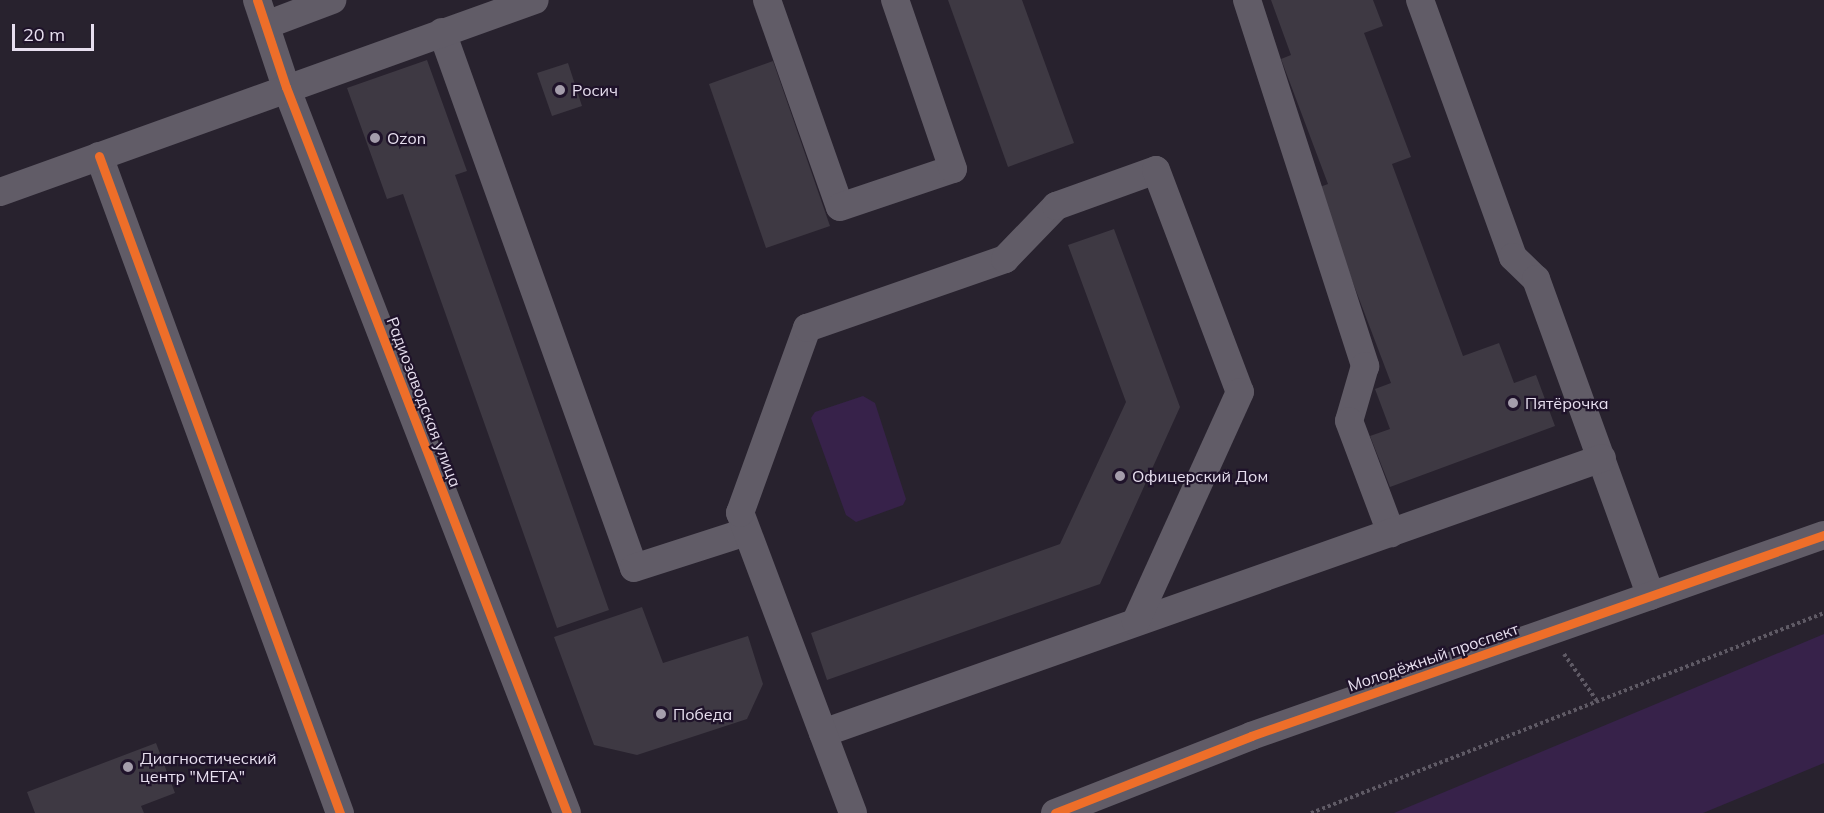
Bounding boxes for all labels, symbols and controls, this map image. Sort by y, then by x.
scale bar [15,12,98,50]
text: 20 m [23,23,65,46]
place label: Росич [572,80,618,100]
marker: Росич [553,83,567,97]
place label: Ozon [387,128,426,148]
marker: Ozon [368,131,382,145]
street label: Радиозаводская улица [383,314,465,490]
place label: Пятёрочка [1525,393,1609,413]
marker: Пятёрочка [1506,396,1520,410]
place label: Офицерский Дом [1132,466,1268,486]
marker: Офицерский Дом [1113,469,1127,483]
street label: Молодёжный проспект [1345,619,1521,695]
place label: Победа [673,704,732,724]
marker: Победа [654,707,668,721]
place label: Диагностический центр "МЕТА" [140,748,277,786]
marker: Диагностический центр "МЕТА" [121,760,135,774]

